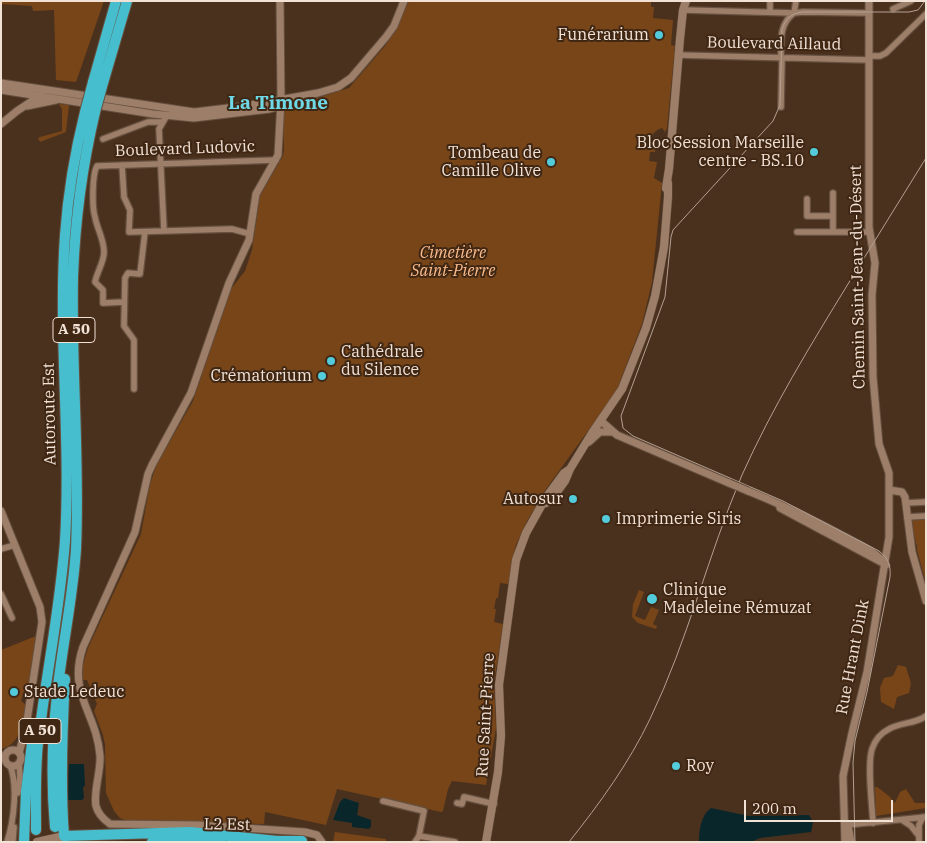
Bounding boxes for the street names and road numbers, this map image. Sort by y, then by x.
street label: Boulevard Aillaud [707,33,841,55]
street label: Boulevard Ludovic [115,137,255,161]
street label: Chemin Saint-Jean-du-Désert [846,165,870,389]
road number: A 50 [53,318,95,342]
street label: Autoroute Est [40,362,60,466]
street label: Rue Hrant Dink [832,598,874,716]
street label: Rue Saint-Pierre [473,652,499,778]
road number: A 50 [19,718,61,744]
street label: L2 Est [204,815,250,835]

